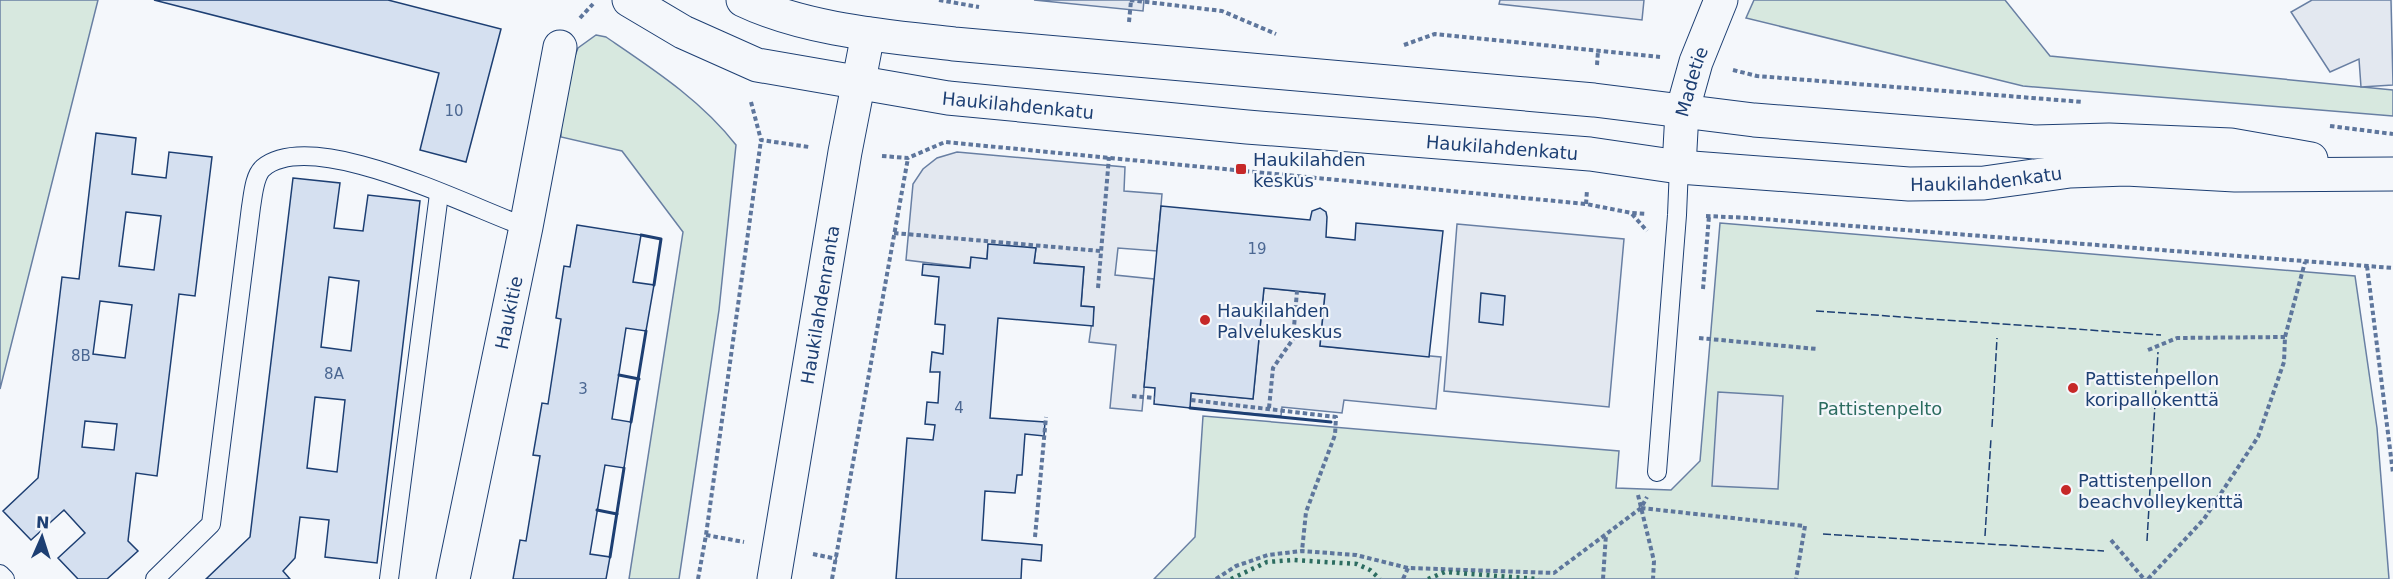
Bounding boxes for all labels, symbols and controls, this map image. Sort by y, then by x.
street label: Madetie [1671,43,1712,119]
street label: Haukilahdenkatu [941,87,1095,123]
house number: 10 [444,102,464,120]
street label: Haukilahdenkatu [1425,131,1579,164]
place label: Haukilahden keskus [1253,149,1366,191]
marker: Haukilahden keskus [1234,162,1248,176]
street label: Haukilahdenkatu [1910,162,2063,194]
street label: Haukilahdenranta [796,224,843,386]
house number: 19 [1247,240,1267,258]
street label: Haukitie [490,274,526,351]
place label: Haukilahden Palvelukeskus [1217,300,1342,342]
marker: Haukilahden Palvelukeskus [1198,313,1212,327]
house number: 8B [71,347,91,365]
house number: 8A [324,365,345,383]
place label: Pattistenpellon koripallokenttä [2085,368,2219,410]
house number: 3 [578,380,588,398]
marker: Pattistenpellon koripallokenttä [2066,381,2080,395]
park label: Pattistenpelto [1818,398,1942,419]
house number: 4 [954,399,964,417]
place label: Pattistenpellon beachvolleykenttä [2078,470,2244,512]
marker: Pattistenpellon beachvolleykenttä [2059,483,2073,497]
north arrow [12,507,72,567]
text: N [36,513,50,532]

